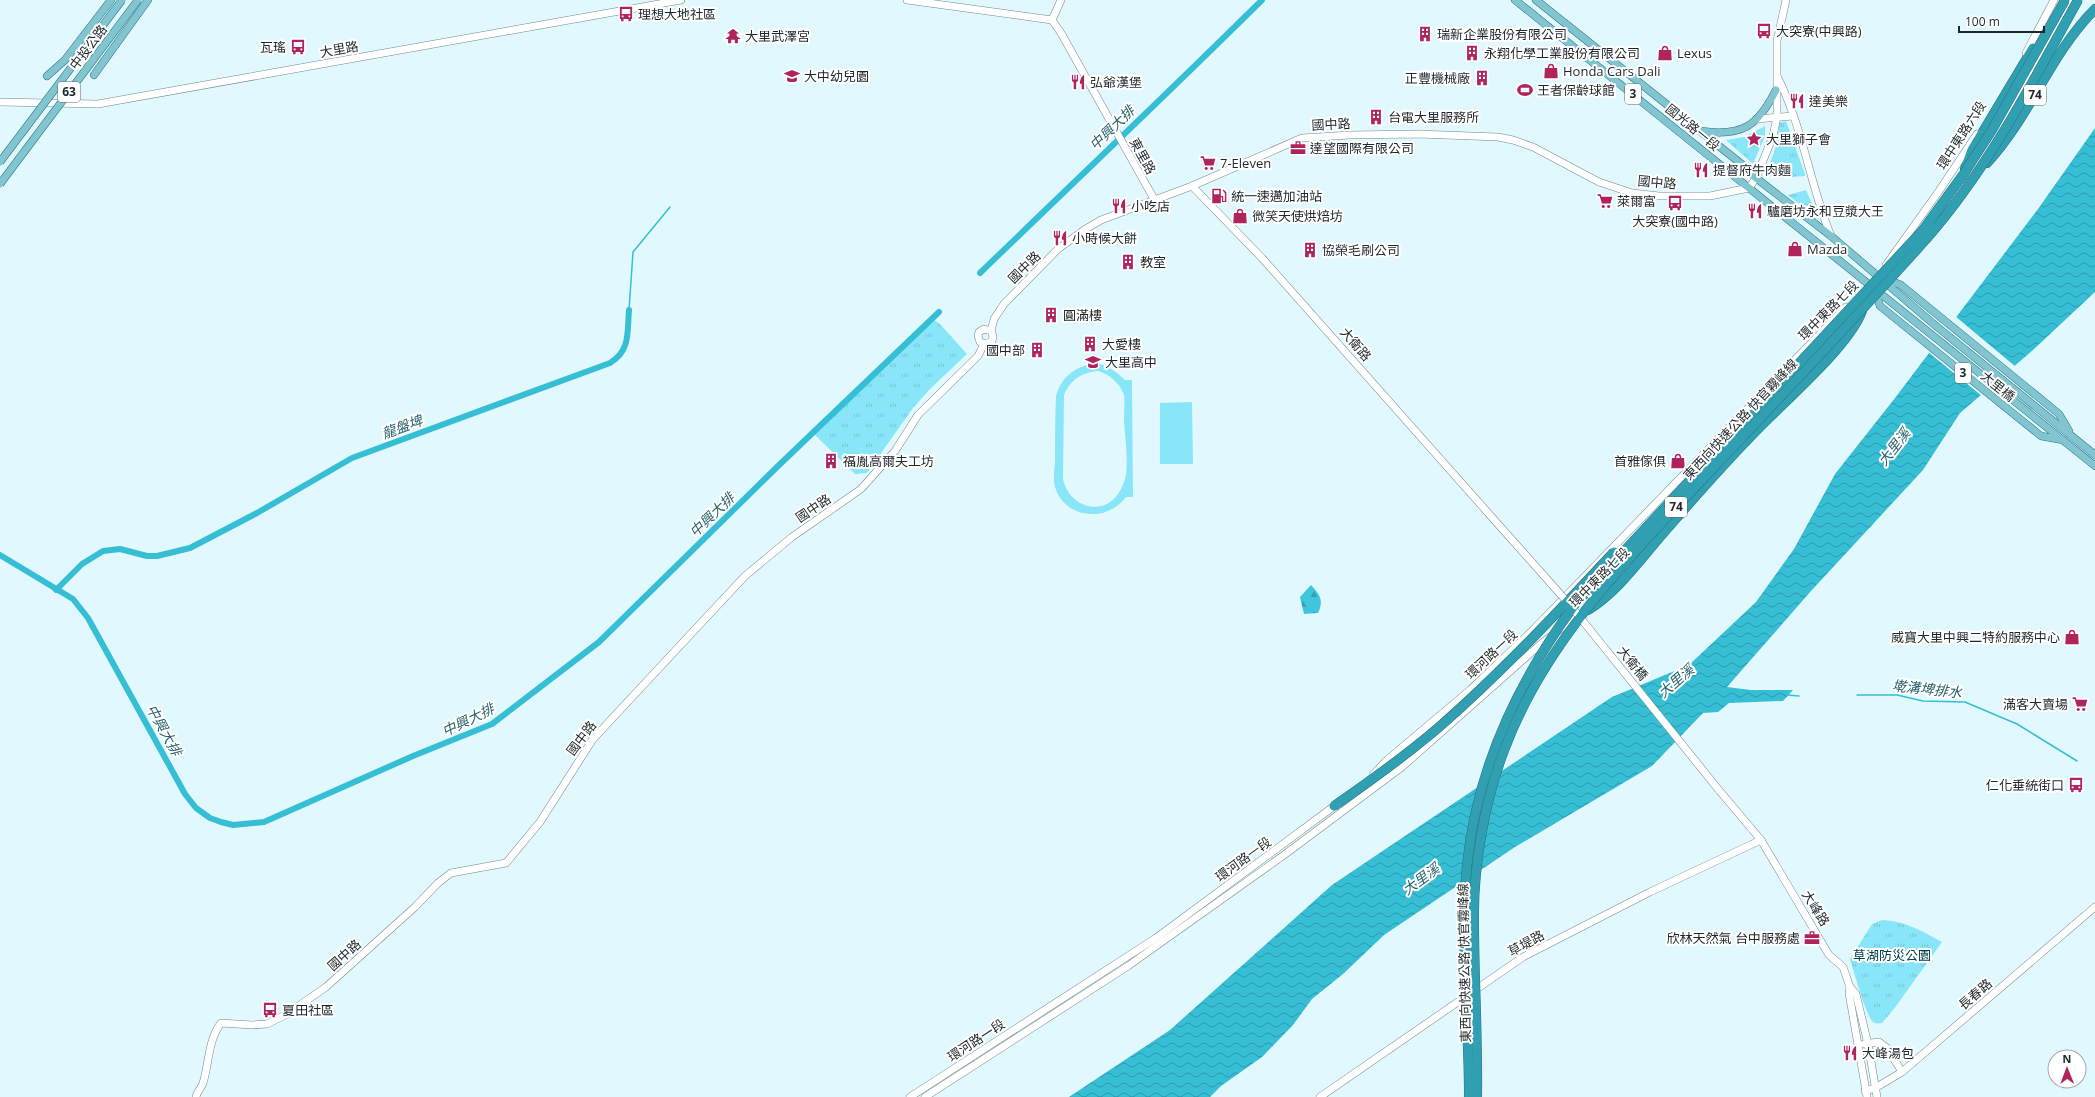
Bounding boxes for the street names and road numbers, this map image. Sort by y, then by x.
street label: 中投公路 [65,21,111,73]
street label: 大里路 [318,37,360,61]
road number: 63 [58,82,80,102]
road number: 3 [1625,84,1641,104]
road number: 74 [2024,85,2046,105]
street label: 環中東路六段 [1932,97,1990,173]
street label: 國光路一段 [1662,100,1724,154]
street label: 國中路 [1311,114,1351,134]
street label: 東里路 [1126,135,1160,177]
street label: 國中路 [1637,171,1677,193]
street label: 國中路 [1004,247,1044,287]
street label: 環中東路七段 [1794,276,1862,344]
street label: 大衛路 [1336,323,1376,365]
street label: 東西向快速公路 快官霧峰線 [1679,355,1801,483]
road number: 3 [1955,363,1971,383]
street label: 大里橋 [1977,367,2019,405]
street label: 國中路 [792,490,834,526]
road number: 74 [1665,497,1687,517]
street label: 環中東路七段 [1565,543,1633,611]
street label: 環河路一段 [1461,625,1521,683]
street label: 大衛橋 [1614,642,1652,684]
street label: 國中路 [562,717,600,759]
street label: 環河路一段 [1211,833,1275,885]
street label: 東西向快速公路 快官霧峰線 [1454,883,1474,1043]
street label: 大峰路 [1798,887,1834,929]
street label: 草堤路 [1505,926,1547,960]
street label: 國中路 [323,935,365,975]
street label: 長春路 [1954,974,1996,1014]
street label: 環河路一段 [944,1015,1008,1065]

